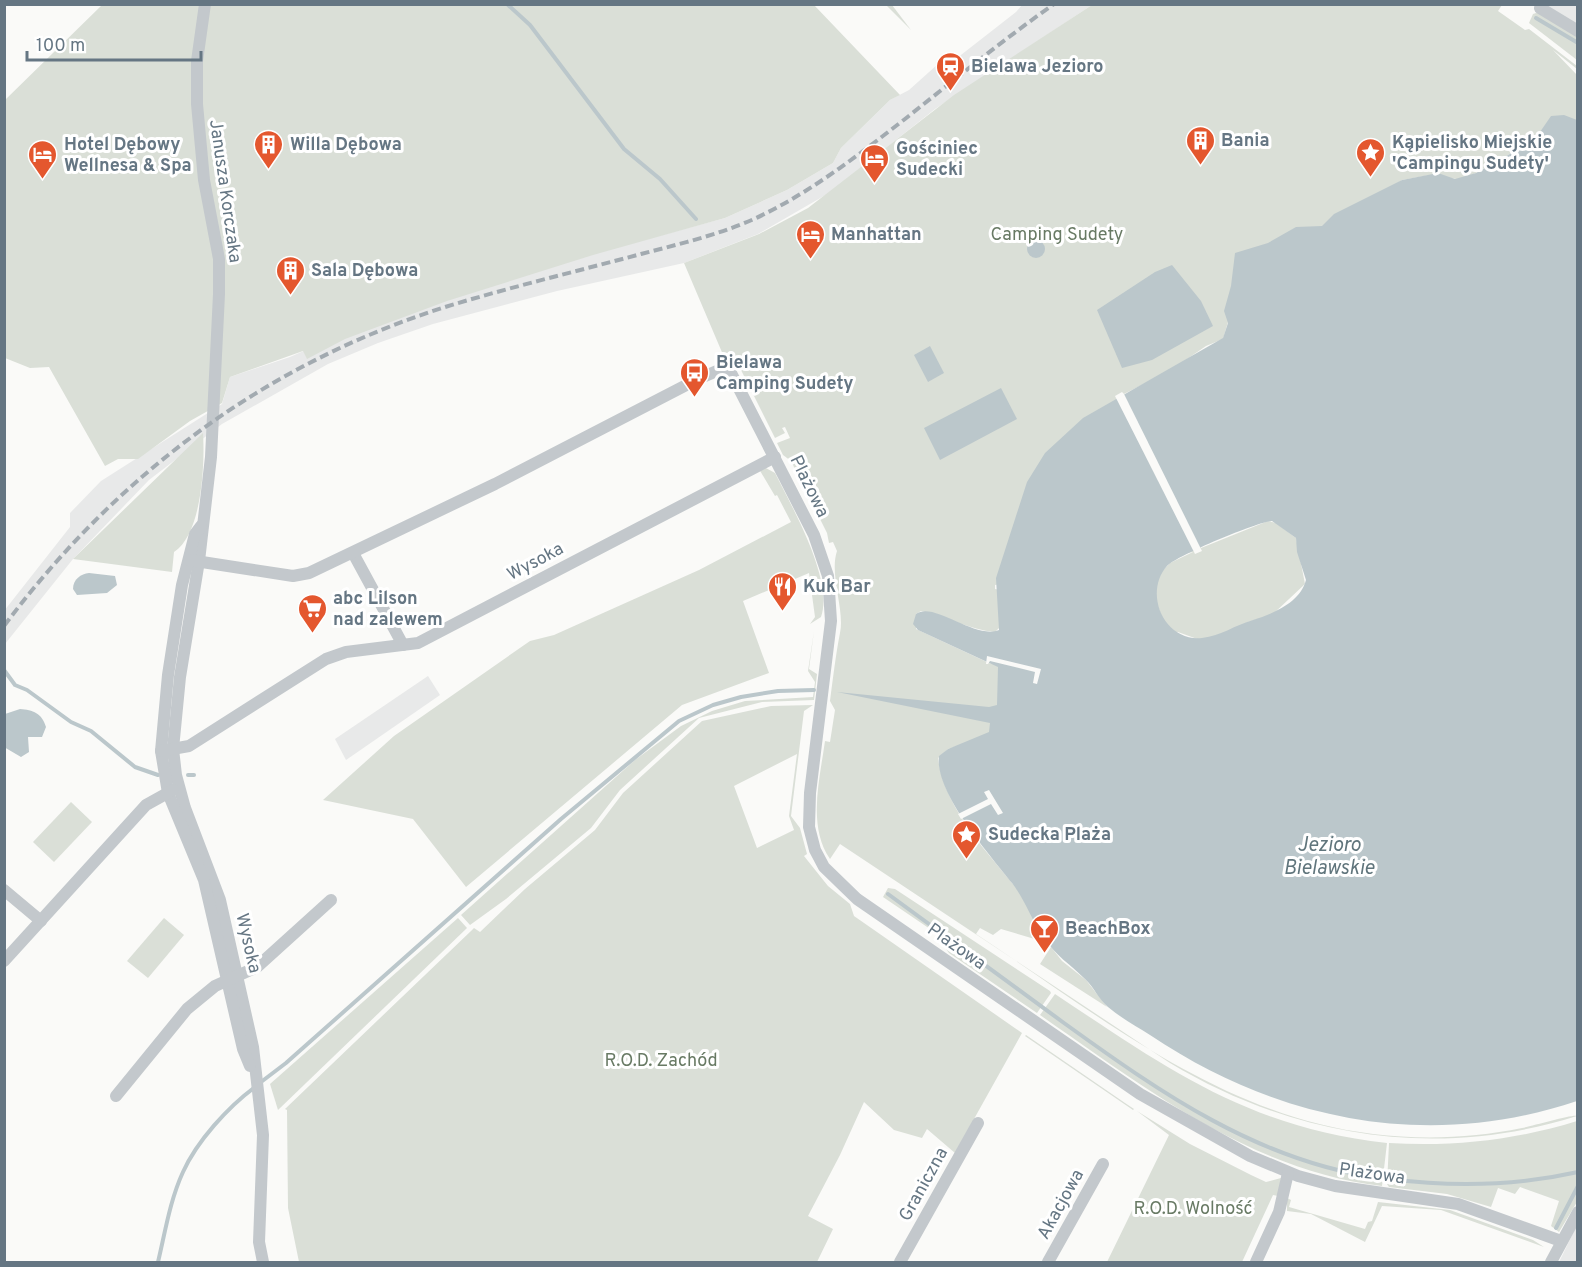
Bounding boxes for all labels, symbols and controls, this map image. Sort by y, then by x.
scale bar [27,24,201,62]
text: 100 m [36,35,85,58]
station icon: Bielawa Jezioro [934,50,966,92]
place label: Bielawa Jezioro [971,56,1104,79]
street label: Janusza Korczaka [203,118,246,264]
building icon: Bania [1184,124,1216,166]
building icon: Willa Dębowa [253,128,285,170]
place label: Bania [1221,130,1269,153]
place label: Kąpielisko Miejskie 'Campingu Sudety' [1392,132,1552,176]
place label: Hotel Dębowy Wellnesa & Spa [64,134,192,178]
place label: Willa Dębowa [290,134,402,157]
place icon: Kąpielisko Miejskie 'Campingu Sudety' [1355,136,1387,178]
hotel icon: Hotel Dębowy Wellnesa & Spa [27,138,59,180]
place label: Gościniec Sudecki [896,138,978,182]
hotel icon: Gościniec Sudecki [859,142,891,184]
hotel icon: Manhattan [794,218,826,260]
place label: Manhattan [831,224,922,247]
park label: Camping Sudety [991,224,1123,247]
building icon: Sala Dębowa [274,254,306,296]
place label: Sala Dębowa [311,260,418,283]
place label: Bielawa Camping Sudety [716,352,853,396]
bus stop icon: Bielawa Camping Sudety [679,356,711,398]
street label: Plażowa [784,452,834,522]
street label: Wysoka [503,538,568,587]
restaurant icon: Kuk Bar [766,570,798,612]
place label: Kuk Bar [803,576,871,599]
place label: abc Lilson nad zalewem [333,588,443,632]
supermarket icon: abc Lilson nad zalewem [296,592,328,634]
place icon: Sudecka Plaża [951,818,983,860]
place label: Sudecka Plaża [988,824,1111,847]
water label: Jezioro Bielawskie [1284,833,1375,882]
street label: Wysoka [229,911,266,976]
bar icon: BeachBox [1028,912,1060,954]
place label: BeachBox [1065,918,1151,941]
street label: Plażowa [922,919,990,976]
park label: R.O.D. Zachód [604,1050,718,1073]
street label: Graniczna [895,1144,954,1226]
street label: Plażowa [1337,1158,1406,1190]
street label: Akacjowa [1033,1166,1090,1244]
park label: R.O.D. Wolność [1134,1198,1252,1221]

